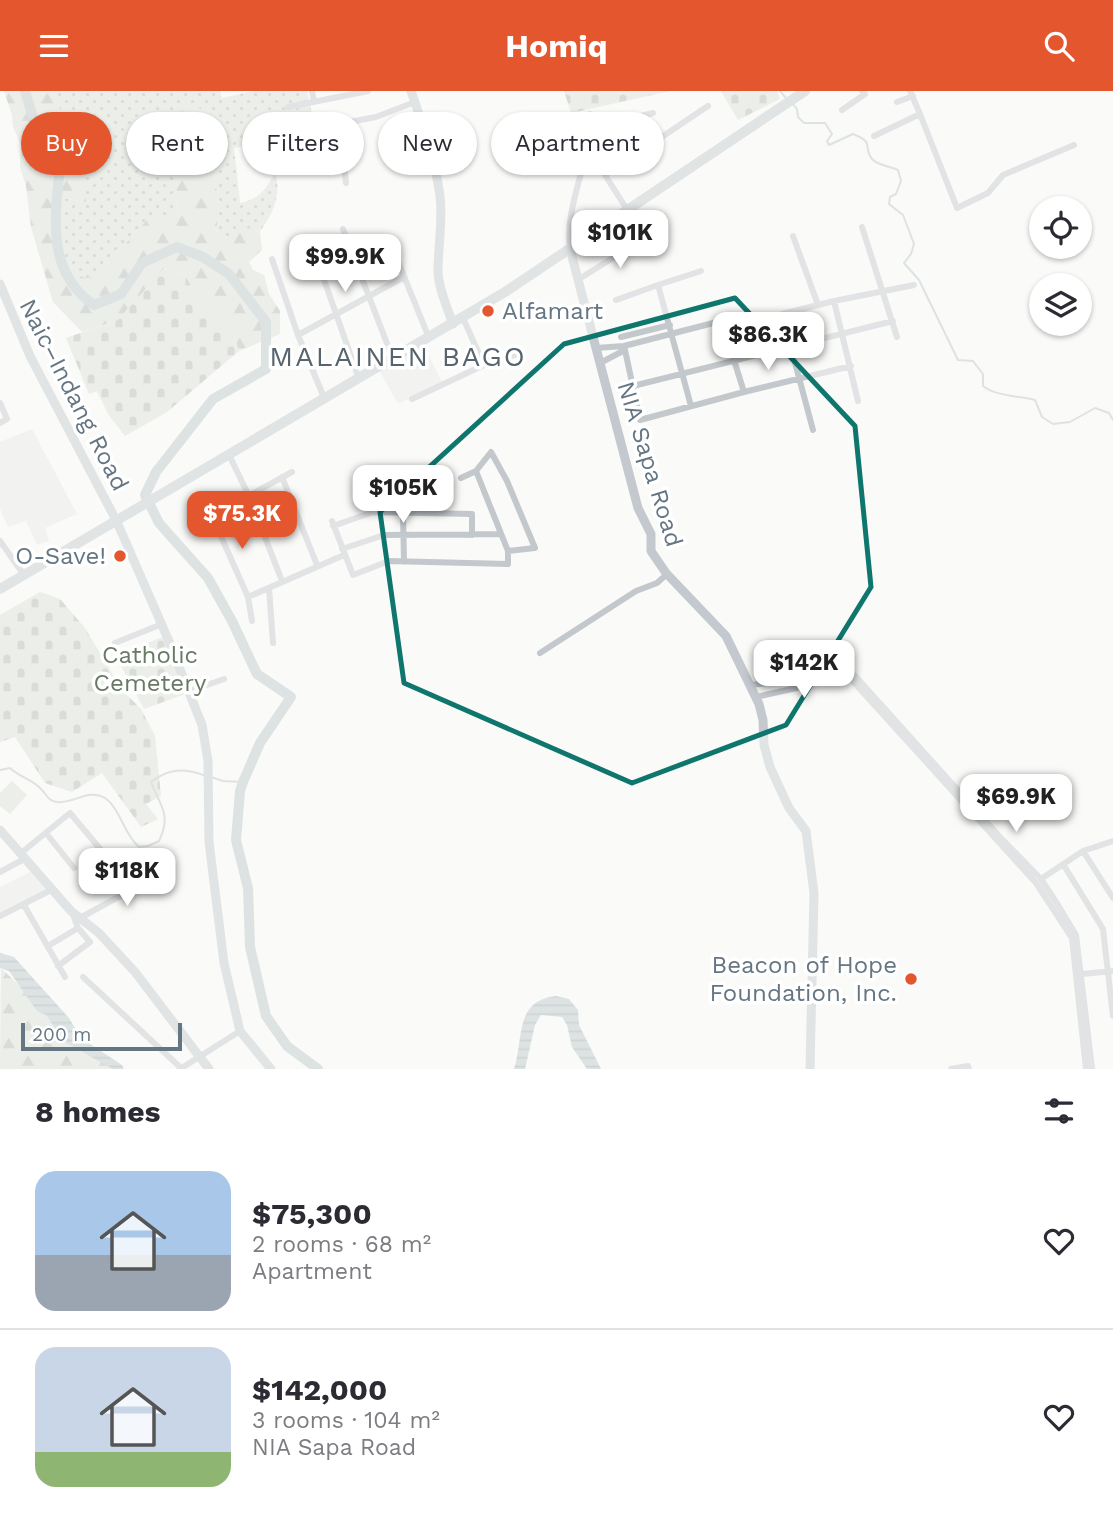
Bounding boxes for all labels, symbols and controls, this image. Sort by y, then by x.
icon: menu [35,27,73,65]
text: Homiq [505,27,608,65]
icon: search [1040,27,1078,65]
chip: Buy [21,112,112,175]
chip: Rent [126,112,228,175]
chip: Filters [242,112,364,175]
chip: New [378,112,477,175]
chip: Apartment [491,112,664,175]
map controls [1029,196,1092,336]
button: locate [1029,196,1092,259]
pin: $101K [571,211,669,270]
text: $101K [587,219,653,246]
pin: $99.9K [288,235,402,294]
text: $99.9K [305,243,385,270]
button: layers [1029,273,1092,336]
street label: Naic–Indang Road [14,295,134,495]
place label: Alfamart [502,297,603,325]
marker: Alfamart [480,303,496,319]
pin: $86.3K [711,313,825,372]
text: $86.3K [728,321,808,348]
district label: MALAINEN BAGO [269,340,527,373]
street label: NIA Sapa Road [612,378,688,550]
pin: $105K [354,465,452,525]
text: $105K [369,474,437,501]
pin: $75.3K [185,491,299,551]
text: $75.3K [203,500,281,527]
place label: O-Save! [15,542,106,570]
marker: O-Save! [112,548,128,564]
park label: Catholic Cemetery [94,641,207,697]
pin: $142K [755,641,853,700]
text: $142K [770,649,838,676]
pin: $69.9K [959,775,1073,834]
text: $69.9K [976,783,1056,810]
pin: $118K [78,849,176,908]
text: $118K [95,857,159,884]
place label: Beacon of Hope Foundation, Inc. [710,951,897,1007]
marker: Beacon of Hope Foundation, Inc. [903,971,919,987]
scale bar [21,1020,182,1052]
text: 200 m [32,1023,91,1046]
icon: filters [1040,1092,1078,1130]
text: 8 homes [35,1094,161,1129]
text: $75,300 [252,1196,372,1231]
icon: home [91,1199,175,1283]
icon: heart [1040,1222,1078,1260]
text: 2 rooms · 68 m² [252,1231,431,1258]
text: Apartment [252,1258,372,1285]
text: $142,000 [252,1372,387,1407]
icon: home [91,1375,175,1459]
icon: heart [1040,1398,1078,1436]
text: 3 rooms · 104 m² [252,1407,440,1434]
text: NIA Sapa Road [252,1434,416,1461]

